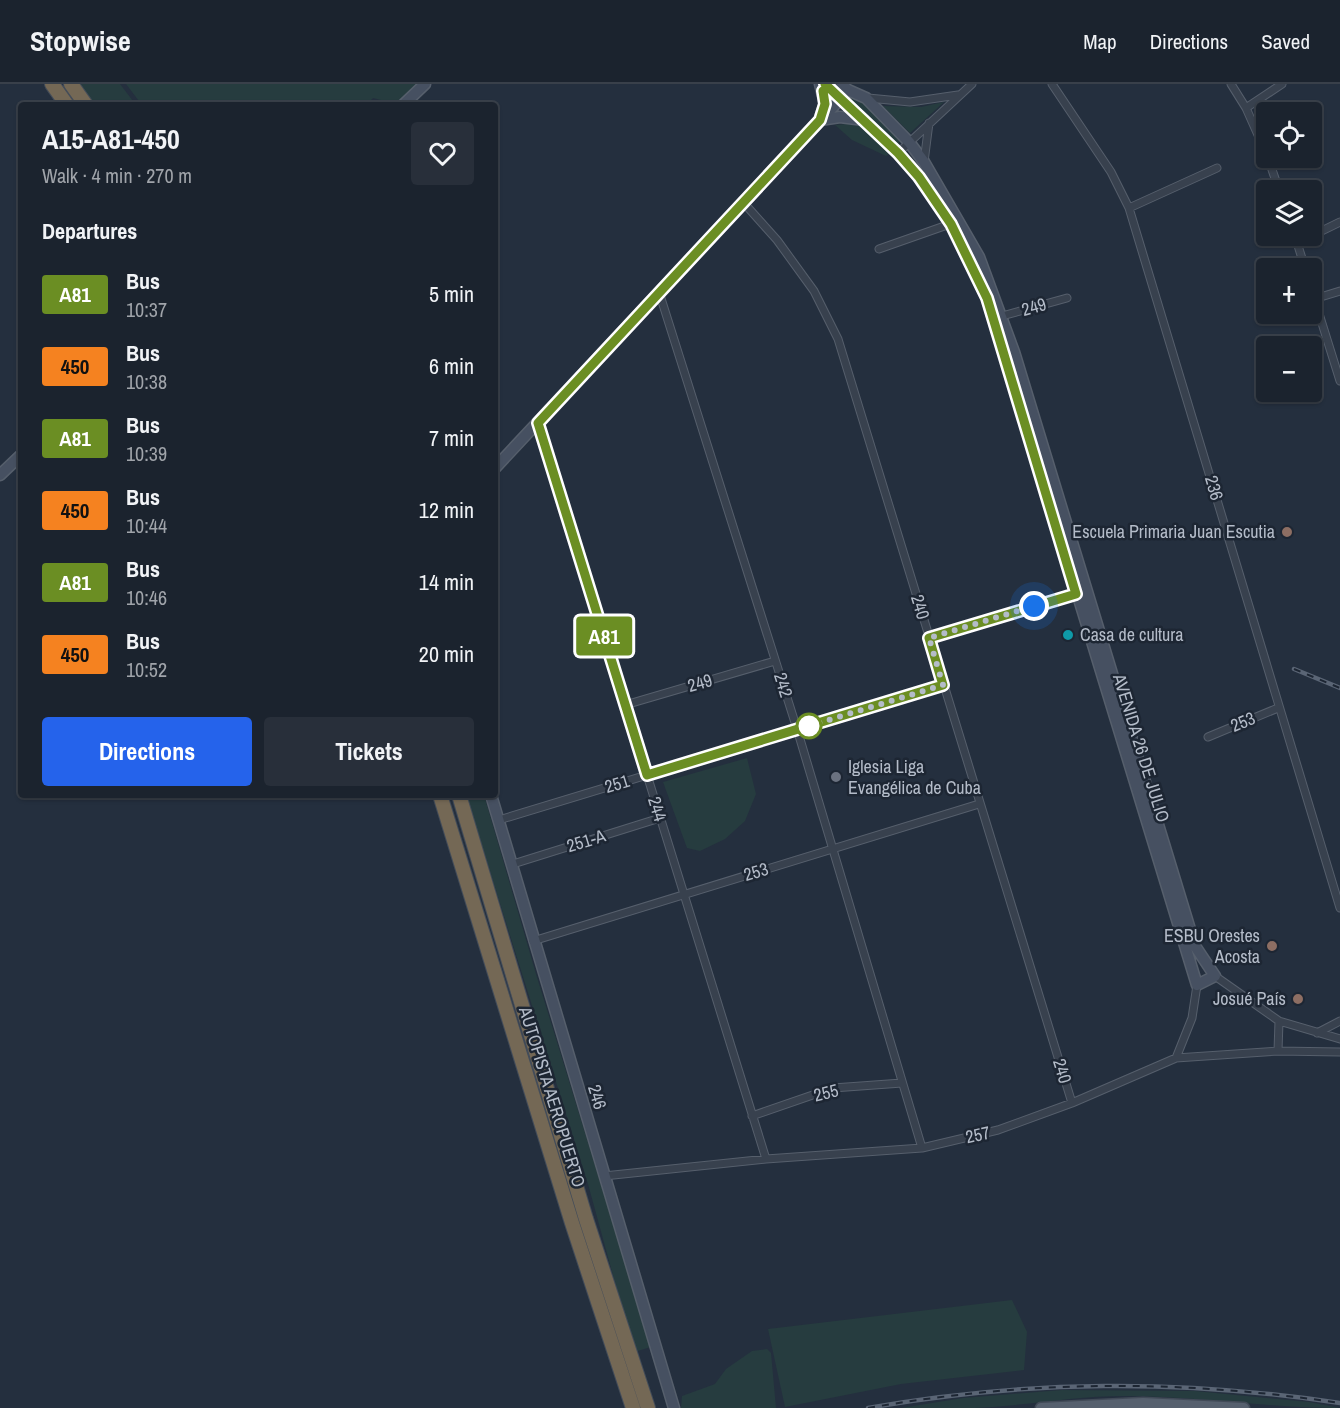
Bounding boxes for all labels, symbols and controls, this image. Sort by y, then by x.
text: Stopwise [30,22,131,60]
text: Map [1083,27,1117,56]
text: Directions [1150,27,1228,56]
text: Saved [1261,27,1310,56]
map controls [1256,102,1322,402]
button: locate [1256,102,1322,168]
text: A15-A81-450 [42,120,180,158]
button: heart [411,122,474,185]
text: Walk · 4 min · 270 m [42,162,192,189]
button: layers [1256,180,1322,246]
text: Departures [42,216,137,246]
button: + [1256,258,1322,324]
text: Bus [126,266,160,296]
text: 5 min [429,279,474,309]
text: A81 [59,280,91,309]
street label: 249 [1019,291,1049,322]
text: 10:37 [126,296,167,323]
button: − [1256,336,1322,402]
text: Bus [126,338,160,368]
text: 6 min [429,351,474,381]
text: 450 [61,352,89,381]
text: 10:38 [126,368,167,395]
text: Bus [126,410,160,440]
text: 7 min [429,423,474,453]
text: A81 [59,424,91,453]
text: 10:39 [126,440,167,467]
street label: 236 [1199,473,1230,503]
text: Bus [126,482,160,512]
text: 12 min [419,495,474,525]
text: 450 [61,496,89,525]
text: 10:44 [126,512,167,539]
place label: Escuela Primaria Juan Escutia [1072,519,1275,544]
marker: Escuela Primaria Juan Escutia [1280,525,1294,539]
text: Bus [126,554,160,584]
text: 14 min [419,567,474,597]
text: A81 [59,568,91,597]
text: 10:46 [126,584,167,611]
street label: 240 [905,591,936,622]
your location [1019,591,1049,621]
line badge: A81 [570,616,638,656]
text: A81 [588,622,620,651]
place label: Casa de cultura [1080,622,1183,647]
text: Bus [126,626,160,656]
marker: Casa de cultura [1061,628,1075,642]
text: 20 min [419,639,474,669]
text: 450 [61,640,89,669]
text: 10:52 [126,656,167,683]
street label: 249 [685,667,715,698]
street label: 242 [768,669,799,700]
street label: AVENIDA 26 DE JULIO [1107,670,1176,825]
street label: 253 [1227,705,1259,738]
unlabelled marker [796,713,822,739]
button: Directions [42,717,252,786]
button: Tickets [264,717,474,786]
place label: Iglesia Liga Evangélica de Cuba [848,754,981,800]
street label: 251 [601,768,633,799]
marker: Iglesia Liga Evangélica de Cuba [829,770,843,784]
street label: 244 [642,793,673,824]
street label: 251-A [563,823,608,858]
street label: 253 [740,856,771,887]
place label: ESBU Orestes Acosta [1164,923,1260,969]
marker: ESBU Orestes Acosta [1265,939,1279,953]
place label: Josué País [1213,986,1286,1011]
marker: Josué País [1291,992,1305,1006]
street label: AUTOPISTA AEROPUERTO [513,1003,592,1190]
street label: 240 [1047,1055,1078,1086]
street label: 255 [811,1077,841,1108]
street label: 246 [582,1081,613,1112]
street label: 257 [963,1120,993,1149]

